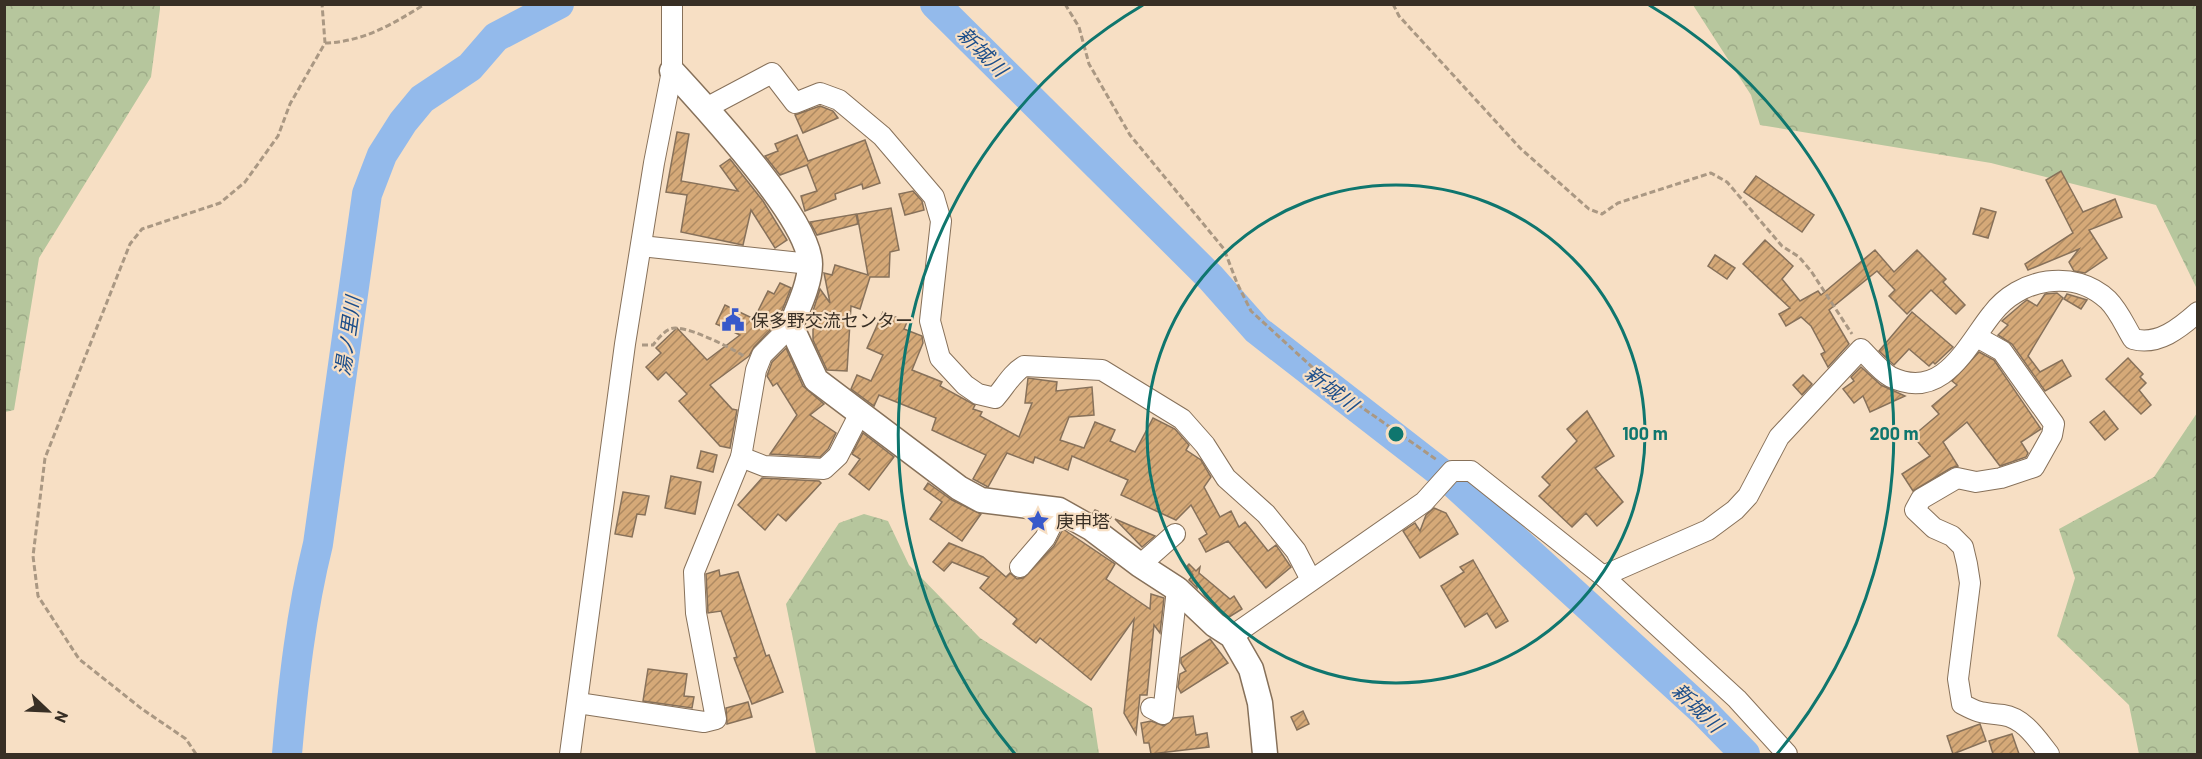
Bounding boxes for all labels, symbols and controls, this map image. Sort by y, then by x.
water label: 新城川 [953,21,1014,82]
water label: 湯ノ里川 [330,293,365,377]
public building icon: 保多野交流センター [720,307,746,333]
place label: 保多野交流センター [751,309,913,331]
water label: 新城川 [1301,360,1365,417]
text: 100 m [1622,422,1668,444]
text: 200 m [1869,422,1919,444]
centre of rings [1386,424,1406,444]
place icon: 庚申塔 [1025,508,1051,534]
place label: 庚申塔 [1056,510,1110,532]
water label: 新城川 [1668,678,1729,738]
north arrow [18,681,78,741]
text: N [51,708,73,726]

